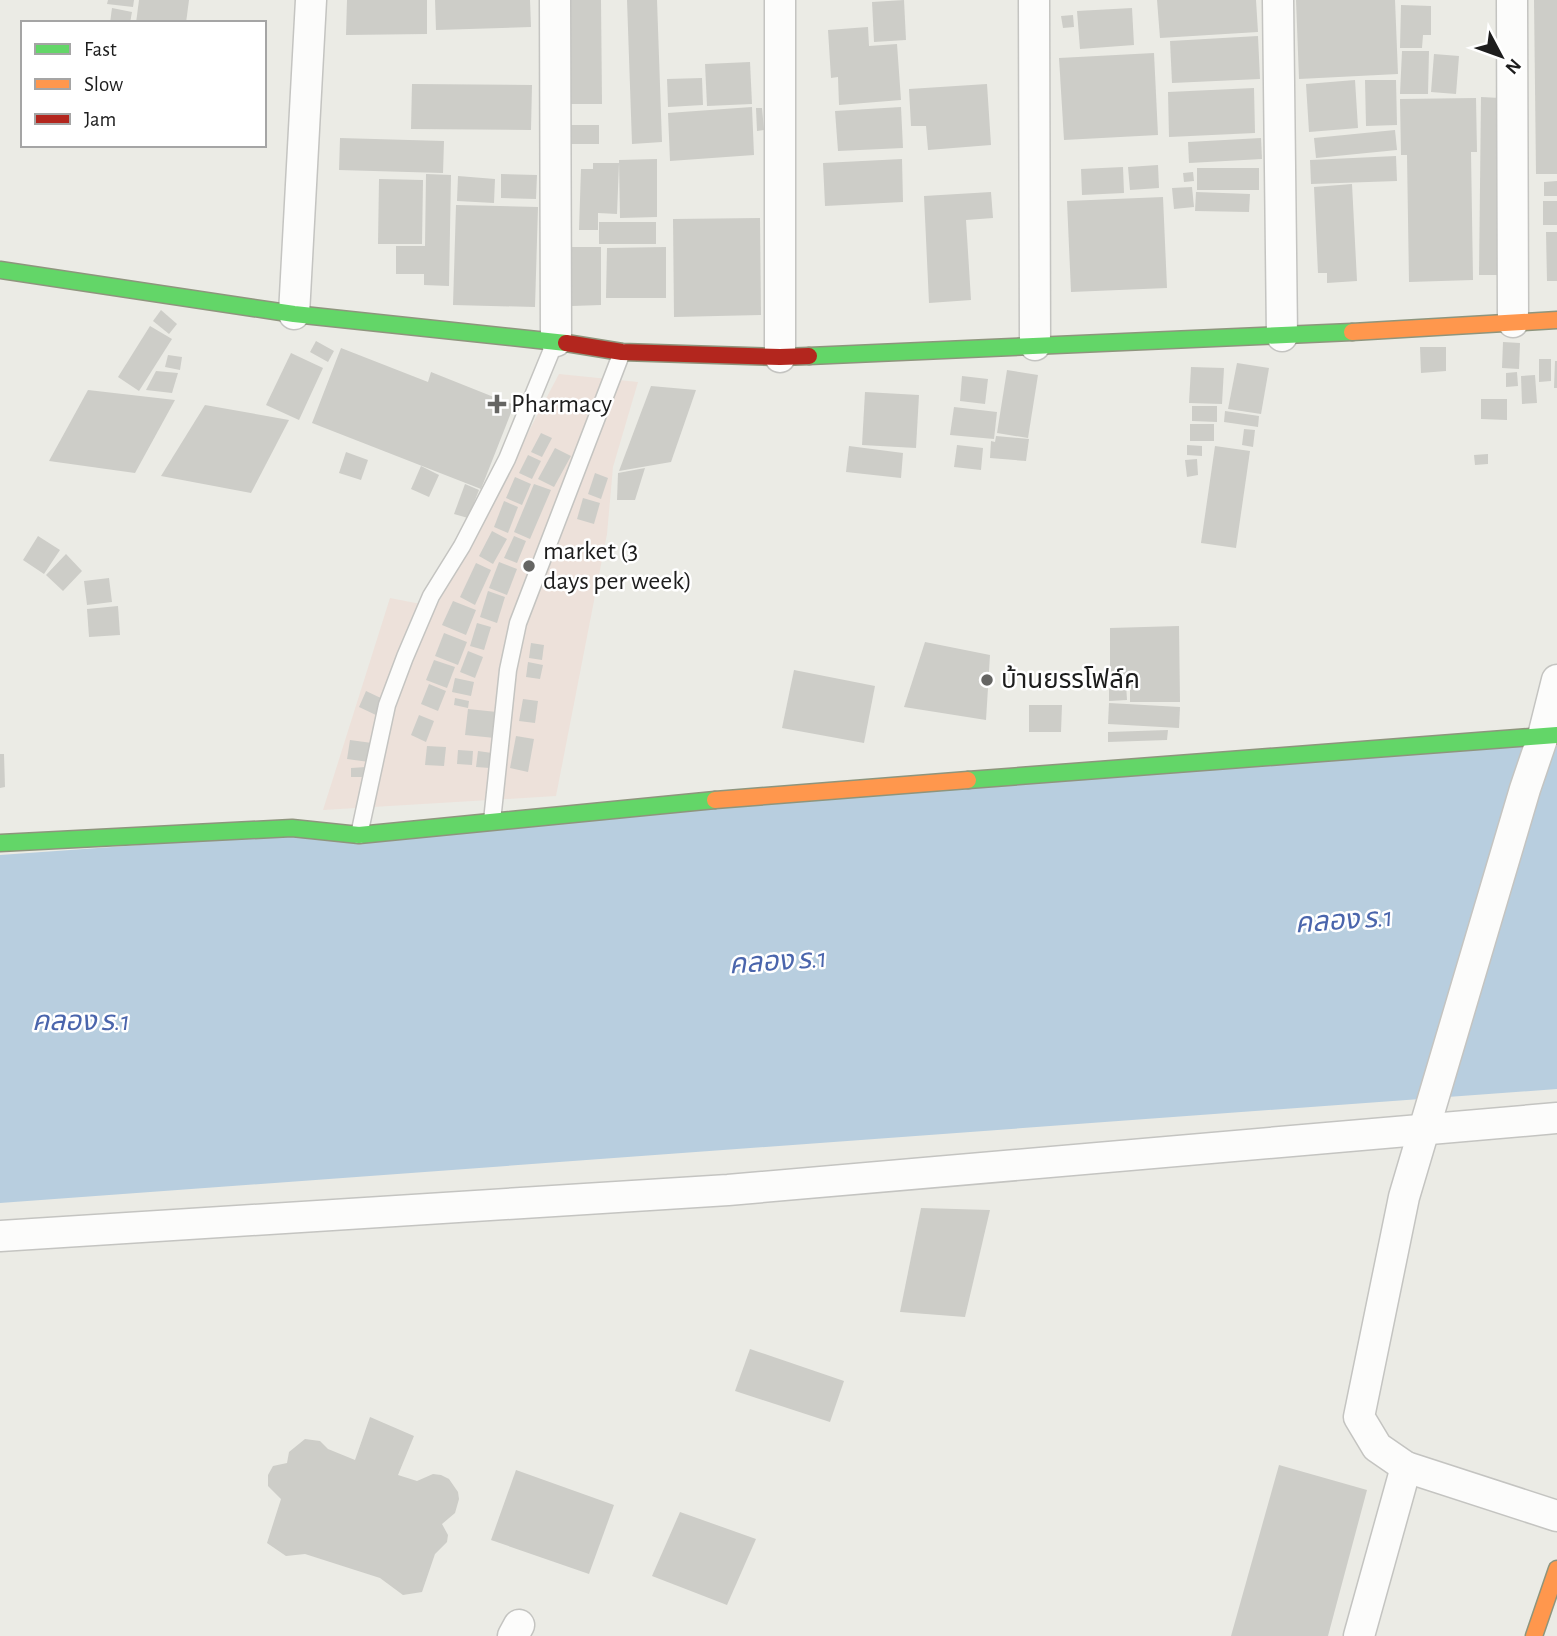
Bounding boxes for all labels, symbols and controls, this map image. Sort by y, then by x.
legend [21,21,266,147]
north arrow [1466,21,1536,91]
text: Fast [84,39,117,60]
text: N [1501,55,1524,77]
text: Slow [84,74,123,95]
text: Jam [84,109,116,130]
place label: Pharmacy [511,391,612,417]
marker: Pharmacy [489,396,505,412]
place label: market (3 days per week) [543,538,692,594]
marker: market (3 days per week) [521,558,537,574]
place label: บ้านยรรโฟล์ค [1001,665,1140,693]
marker: บ้านยรรโฟล์ค [979,672,995,688]
water label: คลอง ร.1 [1294,904,1394,938]
water label: คลอง ร.1 [728,945,828,979]
water label: คลอง ร.1 [32,1008,130,1036]

